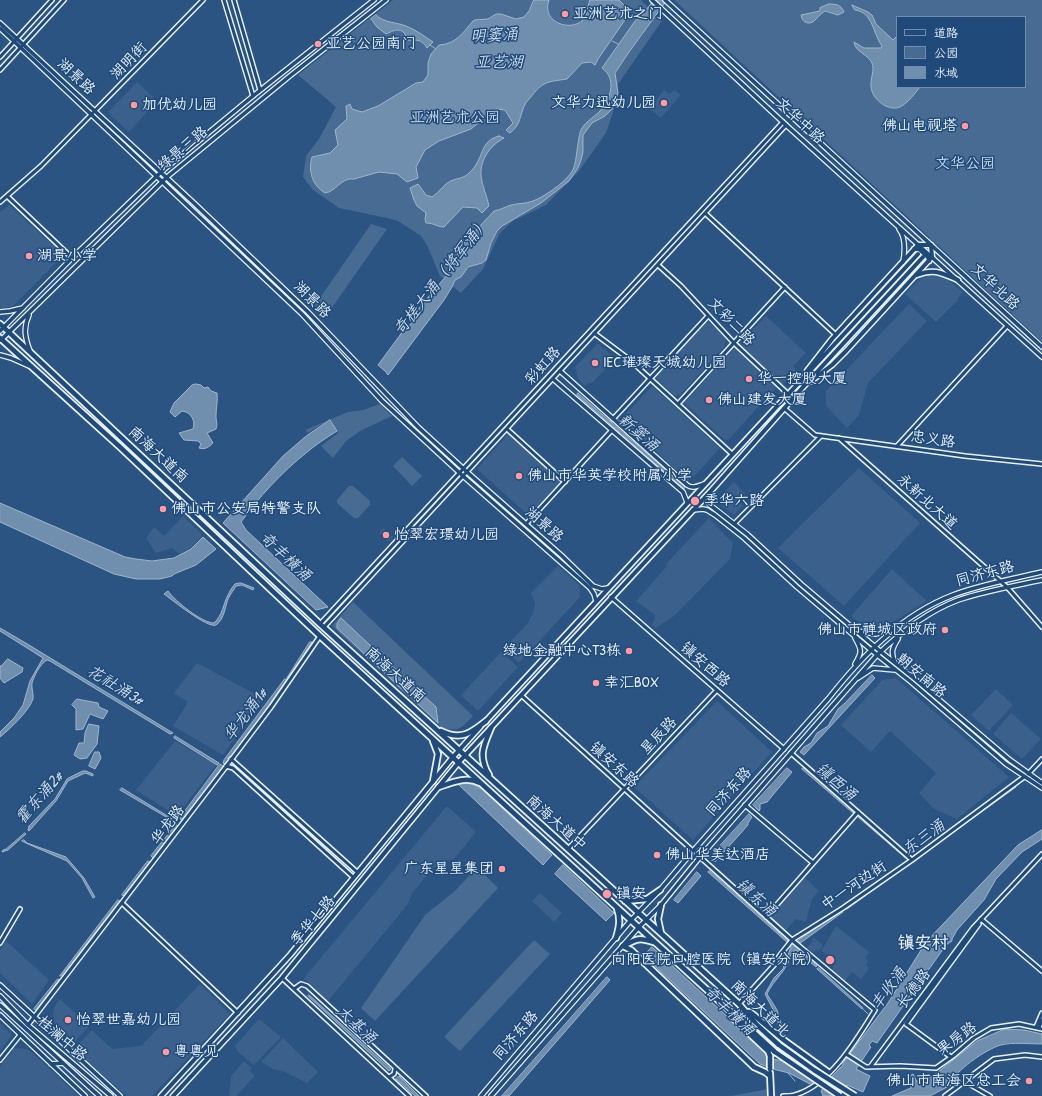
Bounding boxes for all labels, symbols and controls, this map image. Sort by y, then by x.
place label: 亚洲艺术之门 [573,5,663,23]
marker: 亚洲艺术之门 [560,9,570,19]
legend [896,16,1026,88]
text: 道路 [934,24,958,41]
water label: 明窦涌 [470,25,518,47]
place label: 亚艺公园南门 [326,35,416,53]
street label: 湖明街 [107,39,151,83]
marker: 亚艺公园南门 [313,39,323,49]
text: 公园 [934,44,958,61]
water label: 亚艺湖 [475,53,523,73]
street label: 湖景路 [53,55,99,99]
text: 水域 [934,64,958,81]
place label: 文华力迅幼儿园 [551,94,656,112]
street label: 文华中路 [772,94,828,148]
place label: 加优幼儿园 [142,96,217,114]
marker: 文华力迅幼儿园 [659,98,669,108]
marker: 加优幼儿园 [129,100,139,110]
park label: 亚洲艺术公园 [410,109,500,127]
place label: 佛山电视塔 [882,117,957,135]
marker: 佛山电视塔 [960,121,970,131]
street label: 绿景三路 [154,123,212,175]
park label: 文华公园 [935,155,995,173]
water label: 奇槎大涌（将军涌） [390,214,494,340]
place label: 湖景小学 [37,247,97,265]
marker: 湖景小学 [24,251,34,261]
street label: 文华北路 [967,260,1023,314]
street label: 湖景路 [290,278,334,322]
street label: 文彩二路 [704,294,758,350]
street label: 彩虹路 [521,343,565,389]
place label: IEC璀璨天城幼儿园 [603,354,726,372]
marker: IEC璀璨天城幼儿园 [590,358,600,368]
place label: 华一控股大厦 [757,370,847,388]
marker: 华一控股大厦 [744,374,754,384]
place label: 佛山建发大厦 [717,391,807,409]
marker: 佛山建发大厦 [704,395,714,405]
water label: 新窦涌 [614,410,662,456]
street label: 南海大道南 [124,423,192,487]
street label: 忠义路 [909,428,957,452]
place label: 佛山市华英学校附属小学 [527,467,692,485]
street label: 永新北大道 [893,470,961,534]
marker: 佛山市华英学校附属小学 [514,471,524,481]
place label: 季华六路 [704,492,764,510]
marker: 季华六路 [689,495,701,507]
place label: 佛山市公安局特警支队 [171,500,321,518]
street label: 湖景路 [521,503,567,547]
marker: 佛山市公安局特警支队 [158,504,168,514]
place label: 怡翠宏璟幼儿园 [394,526,499,544]
water label: 奇丰横涌 [255,528,315,586]
marker: 怡翠宏璟幼儿园 [381,530,391,540]
street label: 同济东路 [954,558,1016,590]
place label: 佛山市禅城区政府 [817,621,937,639]
marker: 佛山市禅城区政府 [940,625,950,635]
street label: 镇安西路 [676,639,734,691]
place label: 绿地金融中心T3栋 [502,642,621,660]
street label: 南海大道南 [361,643,429,707]
marker: 绿地金融中心T3栋 [624,646,634,656]
street label: 朝安南路 [892,650,950,702]
water label: 花社涌3# [83,662,147,710]
place label: 幸汇BOX [604,674,659,692]
marker: 幸汇BOX [591,678,601,688]
water label: 华龙涌1# [220,685,272,745]
street label: 星辰路 [637,713,681,759]
street label: 镇安东路 [586,738,642,792]
water label: 镇西涌 [812,759,860,805]
street label: 同济东路 [702,764,756,820]
water label: 霍东涌2# [12,768,68,828]
street label: 南海大道中 [522,791,590,855]
street label: 华龙路 [147,802,189,848]
water label: 东三涌 [899,816,949,860]
place label: 佛山华美达酒店 [665,846,770,864]
marker: 佛山华美达酒店 [652,850,662,860]
street label: 中一河边街 [818,858,890,914]
place label: 广东星星集团 [404,860,494,878]
marker: 广东星星集团 [497,864,507,874]
water label: 镇东涌 [732,875,780,921]
place label: 镇安 [616,885,646,903]
marker: 镇安 [601,888,613,900]
street label: 季华七路 [287,892,339,950]
district label: 镇安村 [898,933,948,953]
place label: 向阳医院口腔医院（镇安分院） [611,951,821,969]
marker: 向阳医院口腔医院（镇安分院） [824,954,836,966]
water label: 丰收涌 [867,964,911,1014]
street label: 长德路 [893,966,935,1012]
street label: 南海大道北 [727,976,793,1042]
water label: 奇丰横涌 [699,982,759,1040]
water label: 大基涌 [332,1002,380,1048]
street label: 同济东路 [490,1007,542,1065]
place label: 怡翠世嘉幼儿园 [76,1011,181,1029]
street label: 桂澜中路 [33,1013,91,1065]
marker: 怡翠世嘉幼儿园 [63,1015,73,1025]
street label: 果房路 [934,1018,980,1060]
place label: 粤粤见 [174,1043,219,1061]
marker: 粤粤见 [161,1047,171,1057]
place label: 佛山市南海区总工会 [886,1072,1021,1090]
marker: 佛山市南海区总工会 [1024,1076,1034,1086]

